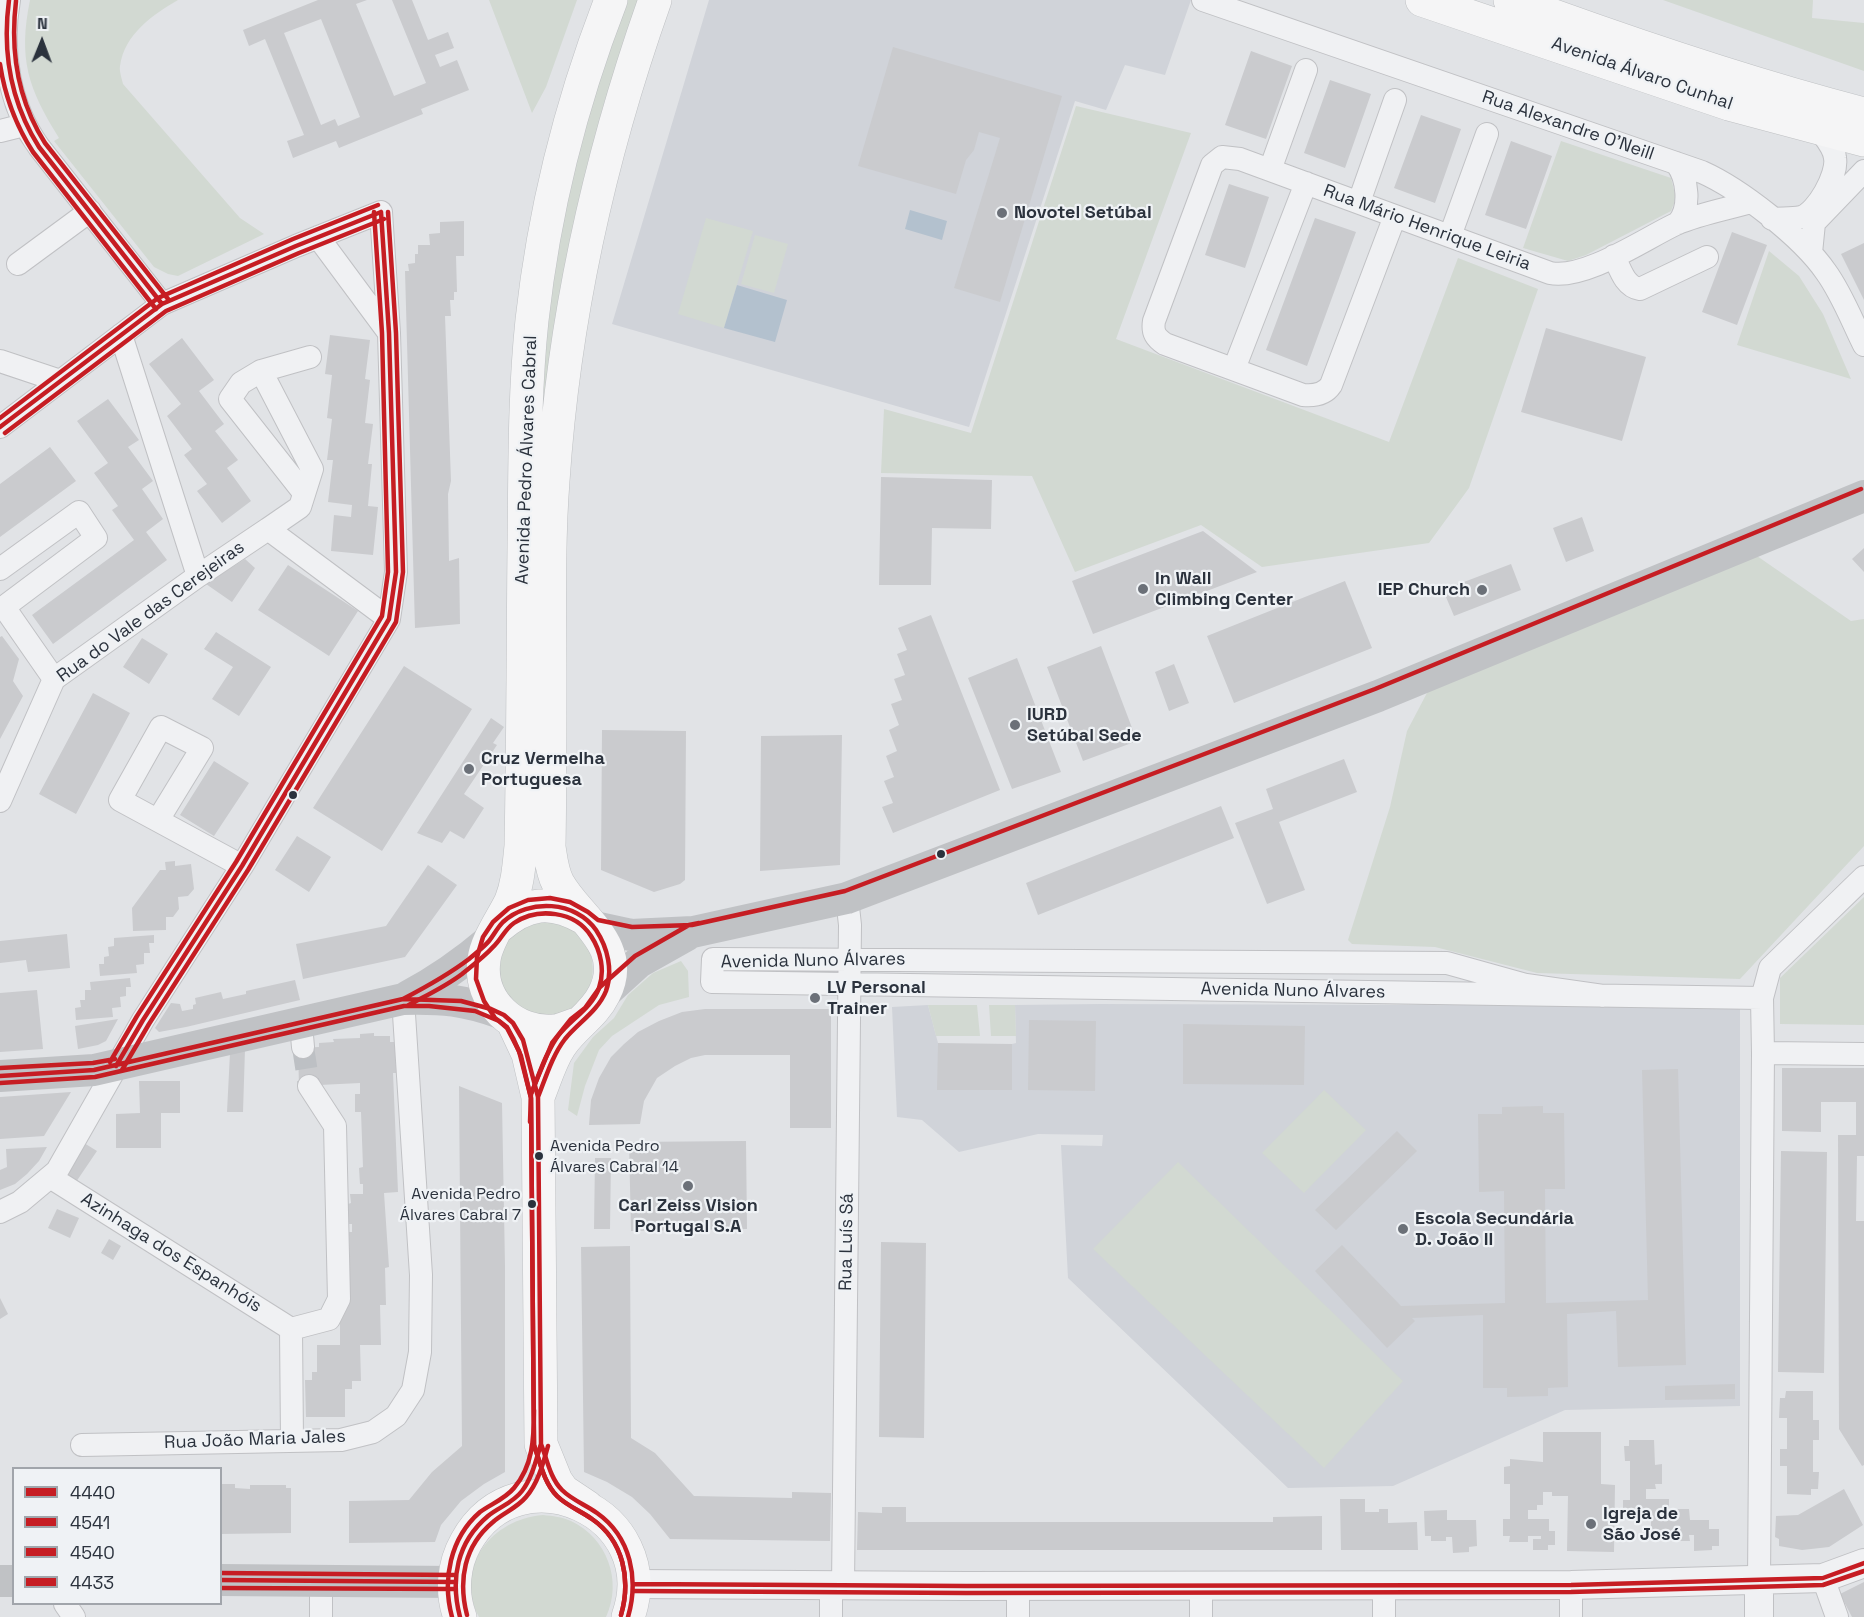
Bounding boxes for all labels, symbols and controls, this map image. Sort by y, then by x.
north arrow [12,12,72,72]
text: N [37,13,48,34]
street label: Avenida Álvaro Cunhal [1549,33,1735,115]
street label: Rua Alexandre O'Neill [1479,86,1657,166]
street label: Rua Mário Henrique Leiria [1320,180,1534,276]
place label: Novotel Setúbal [1014,202,1152,224]
marker: Novotel Setúbal [995,206,1009,220]
street label: Avenida Pedro Álvares Cabral [512,335,542,585]
street label: Rua do Vale das Cerejeiras [53,537,249,687]
place label: In Wall Climbing Center [1155,568,1293,610]
place label: IEP Church [1378,579,1470,601]
marker: In Wall Climbing Center [1136,582,1150,596]
marker: IEP Church [1475,583,1489,597]
place label: IURD Setúbal Sede [1027,704,1142,746]
marker: IURD Setúbal Sede [1008,718,1022,732]
place label: Cruz Vermelha Portuguesa [481,748,605,790]
marker: Cruz Vermelha Portuguesa [462,762,476,776]
unlabelled marker [287,789,299,801]
unlabelled marker [935,848,947,860]
street label: Avenida Nuno Álvares [720,949,906,973]
place label: LV Personal Trainer [827,977,926,1020]
street label: Avenida Nuno Álvares [1200,979,1386,1003]
marker: LV Personal Trainer [808,991,822,1005]
place label: Avenida Pedro Álvares Cabral 14 [550,1137,679,1175]
marker: Avenida Pedro Álvares Cabral 14 [533,1150,545,1162]
marker: Carl Zeiss Vision Portugal S.A [681,1179,695,1193]
place label: Avenida Pedro Álvares Cabral 7 [400,1185,521,1223]
street label: Azinhaga dos Espanhóis [77,1188,265,1318]
street label: Rua Luís Sá [835,1193,859,1291]
place label: Carl Zeiss Vision Portugal S.A [618,1195,758,1238]
marker: Avenida Pedro Álvares Cabral 7 [526,1198,538,1210]
place label: Escola Secundária D. João II [1415,1208,1574,1250]
marker: Escola Secundária D. João II [1396,1222,1410,1236]
street label: Rua João Maria Jales [164,1426,346,1454]
legend [12,1467,222,1605]
text: 4440 [70,1481,115,1504]
place label: Igreja de São José [1603,1503,1681,1546]
text: 4541 [70,1511,110,1534]
marker: Igreja de São José [1584,1517,1598,1531]
text: 4540 [70,1541,115,1564]
text: 4433 [70,1571,114,1594]

